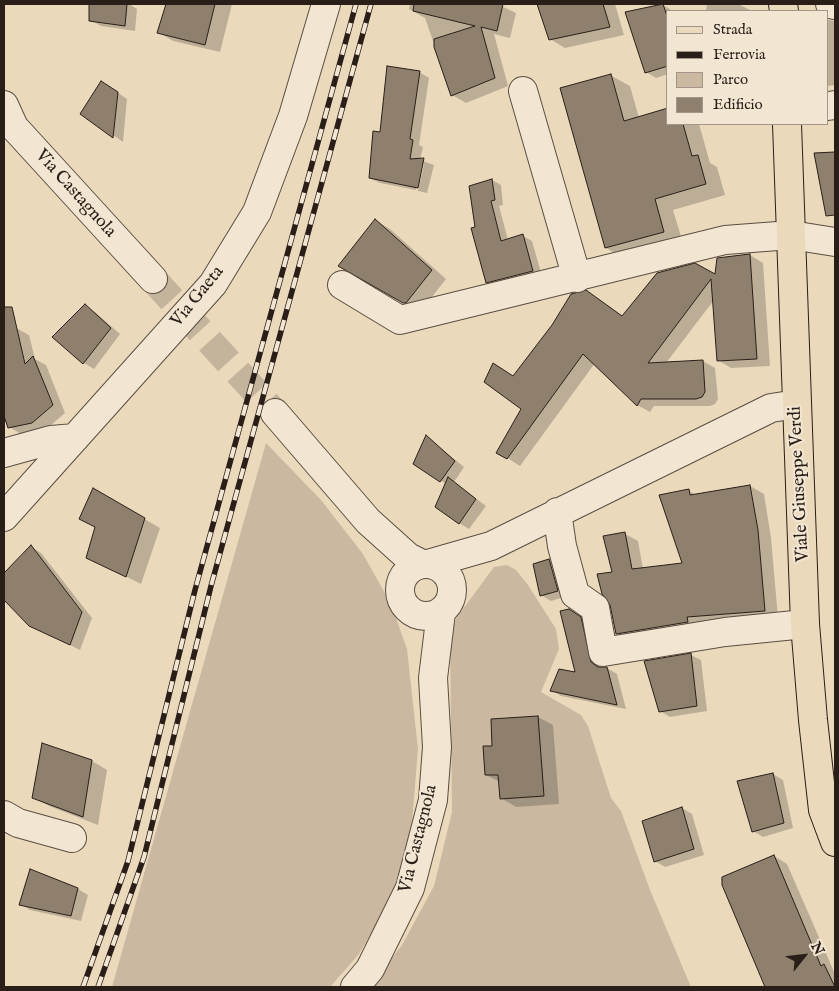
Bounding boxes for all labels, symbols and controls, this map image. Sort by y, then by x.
legend [666,10,829,125]
text: Strada [713,20,752,39]
text: Ferrovia [713,45,765,64]
text: Parco [713,70,748,89]
text: Edificio [713,95,763,114]
street label: Via Castagnola [30,146,120,242]
street label: Via Gaeta [167,262,229,332]
street label: Viale Giuseppe Verdi [785,405,815,563]
street label: Via Castagnola [395,783,443,895]
north arrow [779,931,829,981]
text: N [806,939,828,958]

